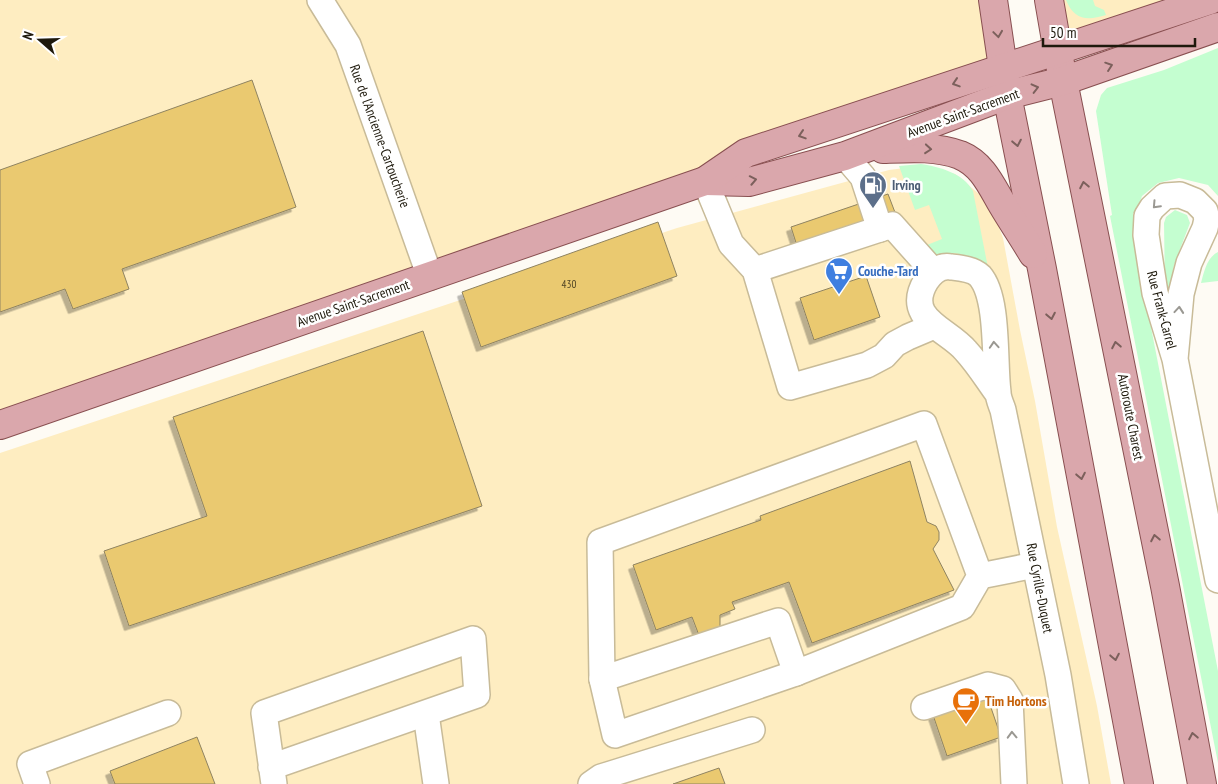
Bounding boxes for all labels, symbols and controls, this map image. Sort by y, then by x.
north arrow [15,15,65,65]
scale bar [1043,15,1196,47]
text: 50 m [1050,23,1076,42]
text: N [18,29,38,42]
one-way arrow [992,30,1003,38]
street label: Rue de l'Ancienne-Cartoucherie [346,62,414,210]
one-way arrow [1105,62,1113,72]
one-way arrow [953,78,961,88]
one-way arrow [1031,83,1040,94]
street label: Avenue Saint-Sacrement [905,84,1022,142]
one-way arrow [798,129,807,139]
one-way arrow [1011,139,1022,148]
one-way arrow [924,143,932,154]
fuel station icon: Irving [858,170,888,209]
one-way arrow [749,176,758,186]
place label: Irving [892,176,921,194]
one-way arrow [1079,181,1090,190]
one-way arrow [1153,199,1162,208]
supermarket icon: Couche-Tard [824,256,854,295]
place label: Couche-Tard [858,262,918,280]
street label: Rue Frank-Carrel [1143,269,1181,352]
street label: Avenue Saint-Sacrement [294,275,412,331]
house number: 430 [562,277,576,291]
one-way arrow [1173,306,1184,314]
one-way arrow [1046,312,1056,321]
one-way arrow [1111,340,1122,349]
one-way arrow [989,341,1000,349]
street label: Autoroute Charest [1114,372,1148,462]
one-way arrow [1075,472,1085,481]
one-way arrow [1150,534,1161,543]
street label: Rue Cyrille-Duquet [1022,542,1058,635]
one-way arrow [1109,653,1119,662]
cafe icon: Tim Hortons [951,686,981,725]
place label: Tim Hortons [985,692,1047,710]
one-way arrow [1007,731,1017,739]
one-way arrow [1188,732,1199,740]

